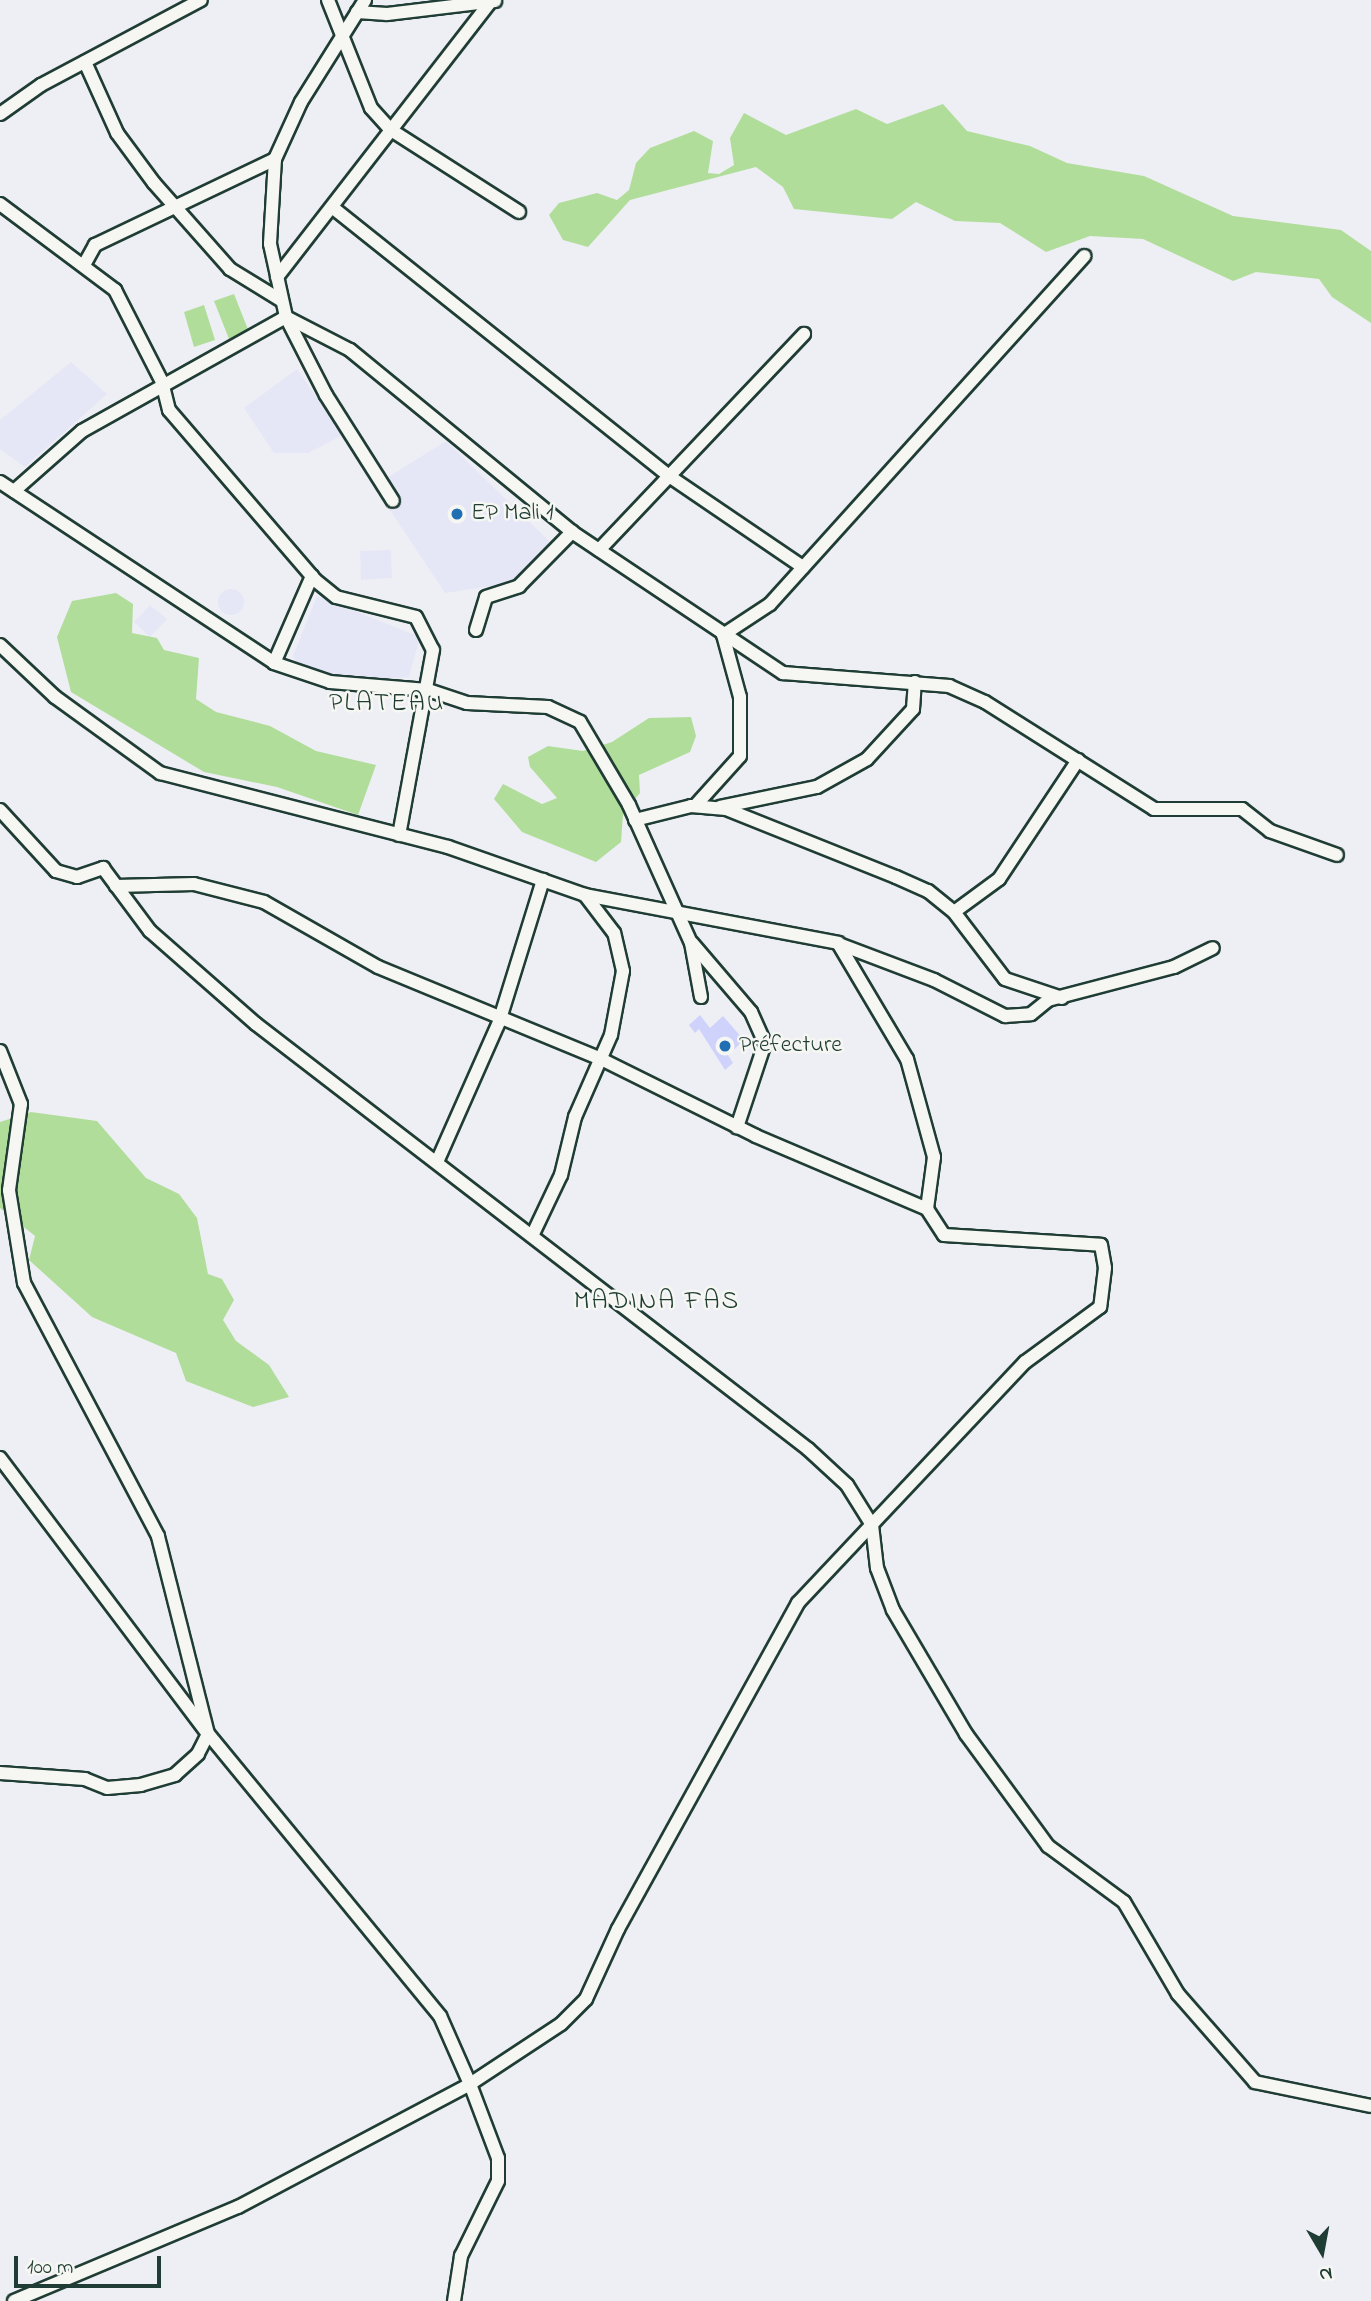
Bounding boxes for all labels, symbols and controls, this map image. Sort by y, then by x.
place label: EP Mali 1 [471,500,554,528]
marker: EP Mali 1 [449,506,465,522]
district label: PLATEAU [330,689,444,721]
place label: Préfecture [739,1032,842,1060]
marker: Préfecture [717,1038,733,1054]
district label: MADINA FAS [575,1287,739,1319]
north arrow [1287,2217,1357,2287]
scale bar [18,2242,164,2286]
text: 100 m [27,2253,73,2283]
text: N [1317,2259,1334,2288]

